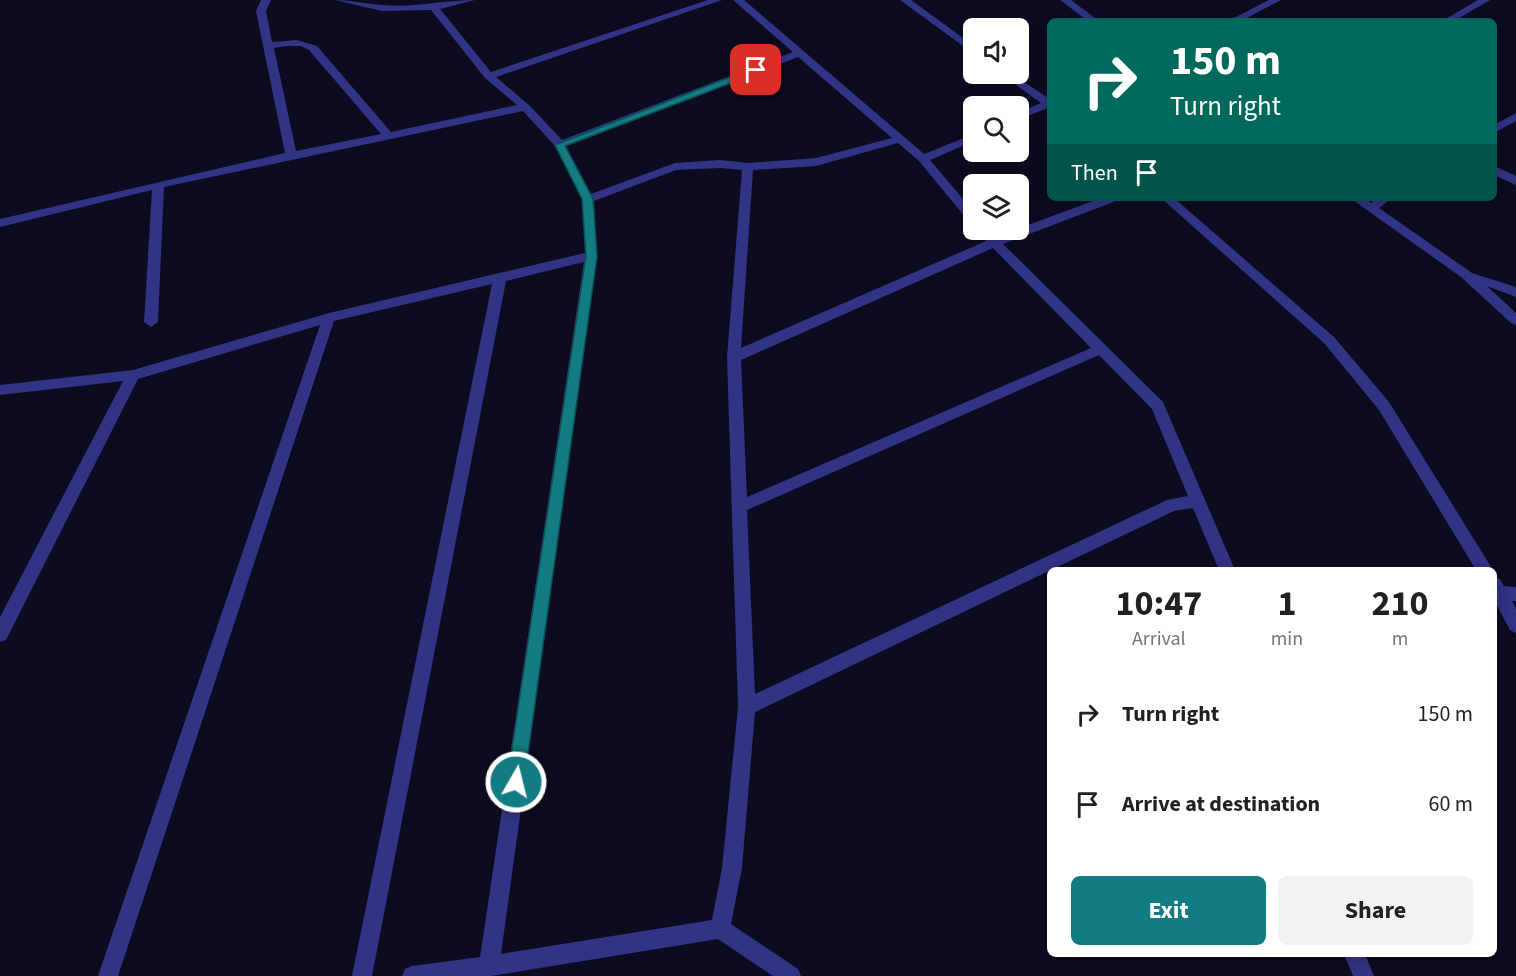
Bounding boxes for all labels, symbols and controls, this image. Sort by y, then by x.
map controls [963,18,1029,240]
button: sound [963,18,1029,84]
text: 150 m [1170,31,1281,91]
icon: right [1071,42,1149,120]
pin [730,44,781,95]
icon: arrive [739,53,772,86]
text: Turn right [1170,87,1281,126]
button: search [963,96,1029,162]
icon: arrive [1130,156,1163,189]
text: Then [1071,157,1118,189]
button: layers [963,174,1029,240]
text: 10:47 [1115,578,1202,629]
text: 1 [1277,578,1296,629]
text: 210 [1372,578,1429,629]
text: Arrival [1132,625,1186,653]
text: min [1271,625,1303,653]
text: m [1392,625,1408,653]
icon: right [1071,698,1104,731]
text: Turn right [1122,698,1219,730]
text: 150 m [1418,698,1473,730]
position arrow [484,750,548,814]
icon: arrive [1071,788,1104,821]
text: Arrive at destination [1122,788,1320,820]
text: 60 m [1428,788,1473,820]
button: Exit [1071,876,1266,945]
button: Share [1278,876,1473,945]

